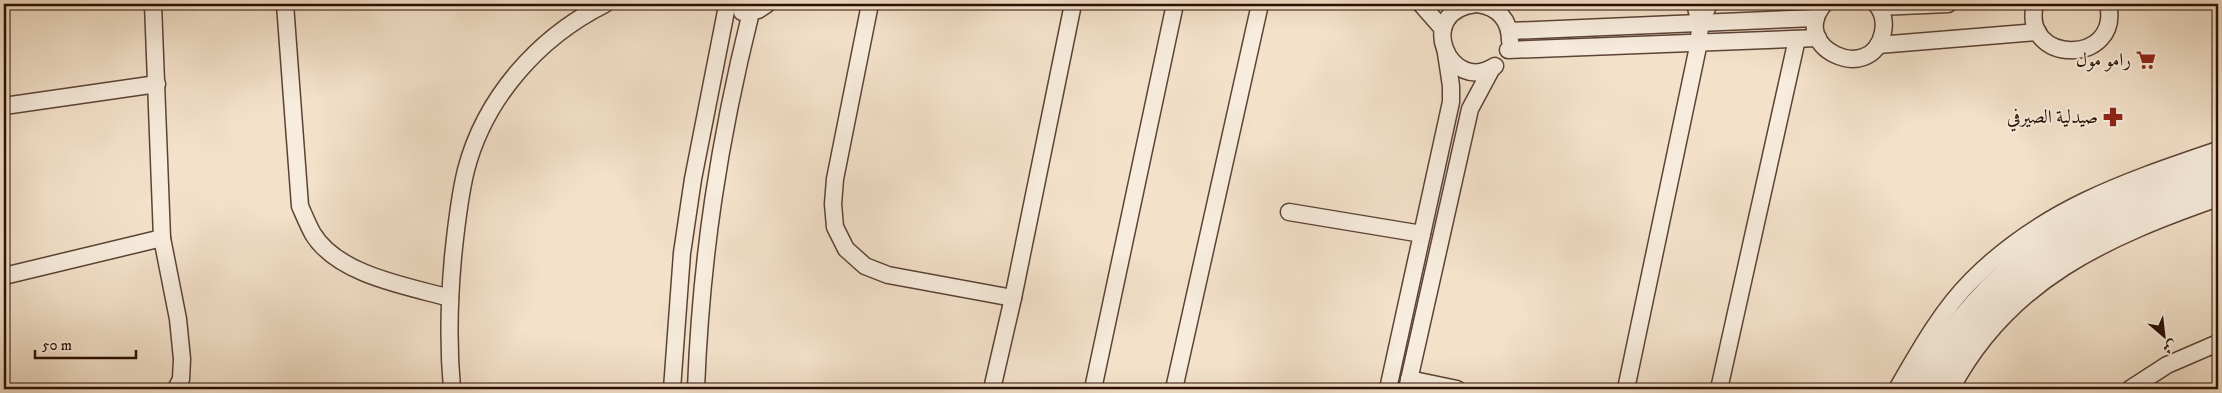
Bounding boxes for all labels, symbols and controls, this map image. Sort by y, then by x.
place label: رامو مول [2076,49,2131,72]
supermarket icon: رامو مول [2135,49,2157,71]
place label: صيدلية الصيرفي [2007,106,2098,132]
pharmacy icon: صيدلية الصيرفي [2102,106,2124,128]
north arrow [2140,310,2190,360]
scale bar [35,328,136,360]
text: ش [2159,335,2180,358]
text: 50 m [42,336,72,355]

